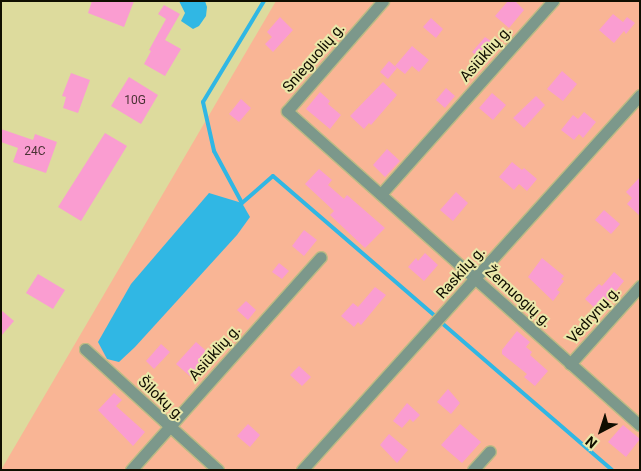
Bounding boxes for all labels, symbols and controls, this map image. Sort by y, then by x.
street label: Snieguolių g. [279,20,349,96]
street label: Asiūklių g. [456,22,516,86]
house number: 10G [124,94,146,108]
house number: 24C [24,145,46,159]
street label: Raskilų g. [433,243,489,303]
street label: Žemuogių g. [481,262,555,332]
street label: Vėdrynų g. [564,283,624,347]
street label: Asiūklių g. [185,321,245,385]
street label: Šilokų g. [134,373,188,425]
north arrow [576,406,626,456]
text: N [582,433,600,452]

